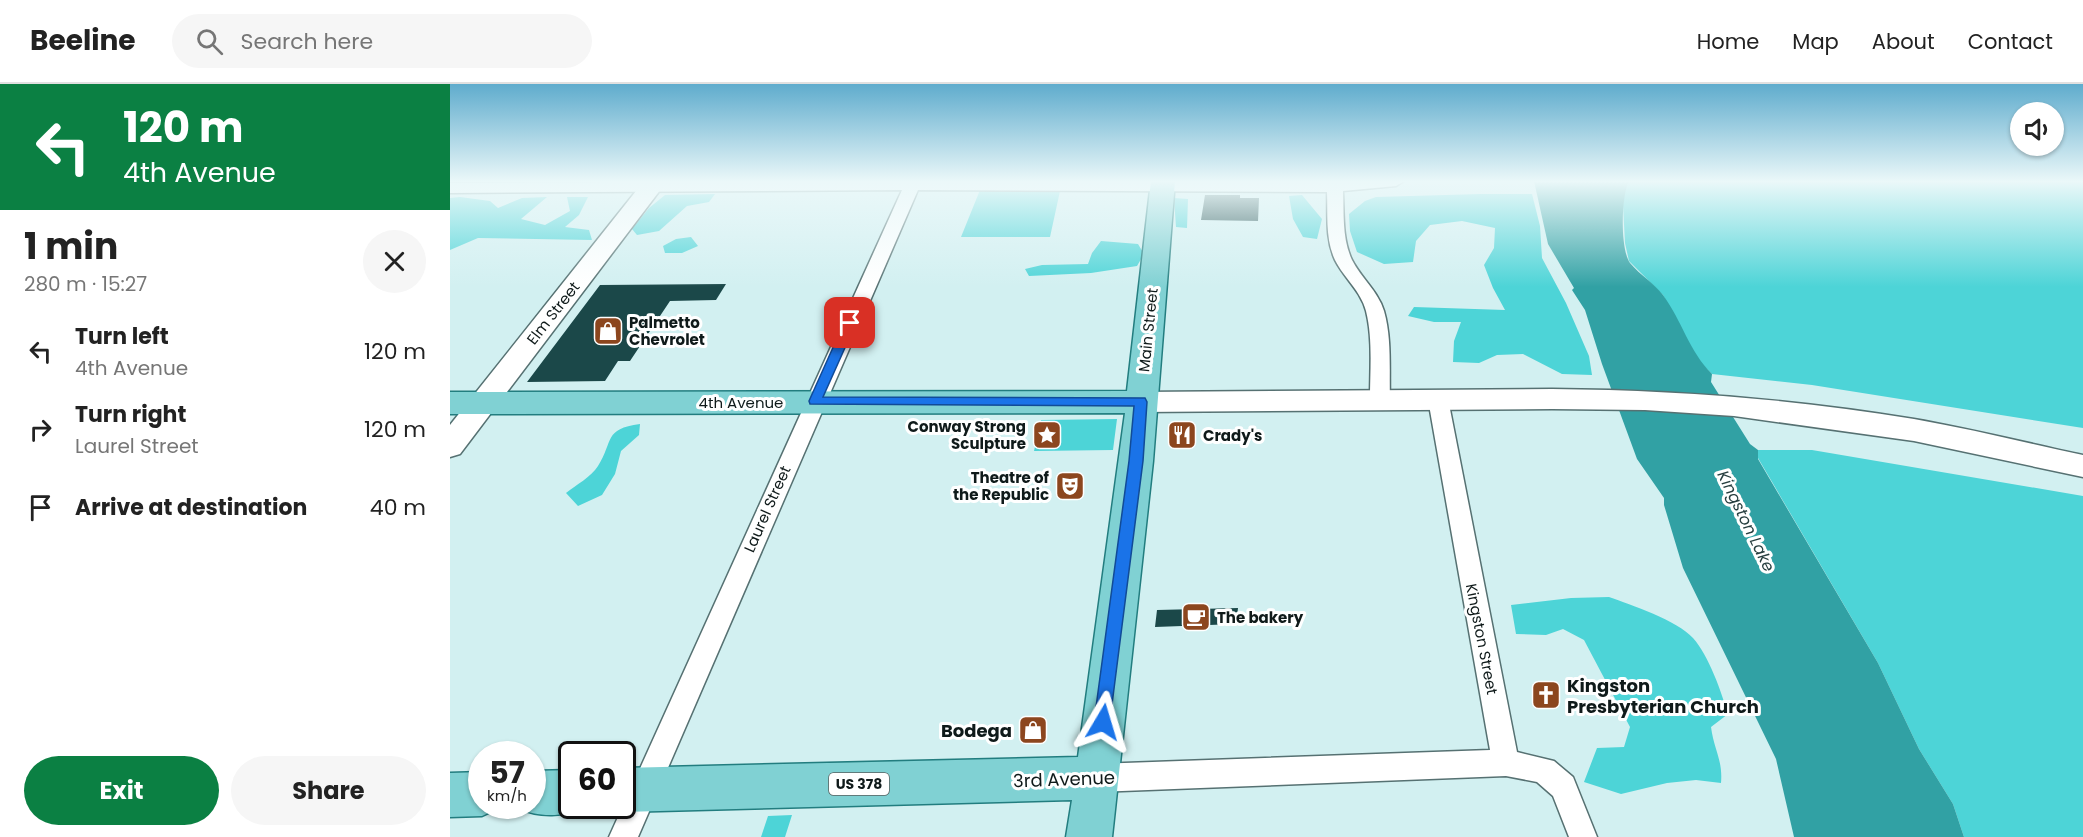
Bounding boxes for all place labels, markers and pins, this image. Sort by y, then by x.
pin [824,297,875,348]
place label: Palmetto Chevrolet [629,312,705,350]
shop icon: Palmetto Chevrolet [592,315,624,347]
place label: Conway Strong Sculpture [907,416,1026,454]
place icon: Conway Strong Sculpture [1031,419,1063,451]
restaurant icon: Crady's [1166,419,1198,451]
place label: Crady's [1203,425,1262,446]
place label: Theatre of the Republic [953,467,1050,505]
theatre icon: Theatre of the Republic [1054,470,1086,502]
cafe icon: The bakery [1180,601,1212,633]
place label: The bakery [1217,607,1304,628]
place label: Kingston Presbyterian Church [1567,673,1759,719]
church icon: Kingston Presbyterian Church [1530,679,1562,711]
shop icon: Bodega [1017,714,1049,746]
place label: Bodega [941,718,1012,743]

